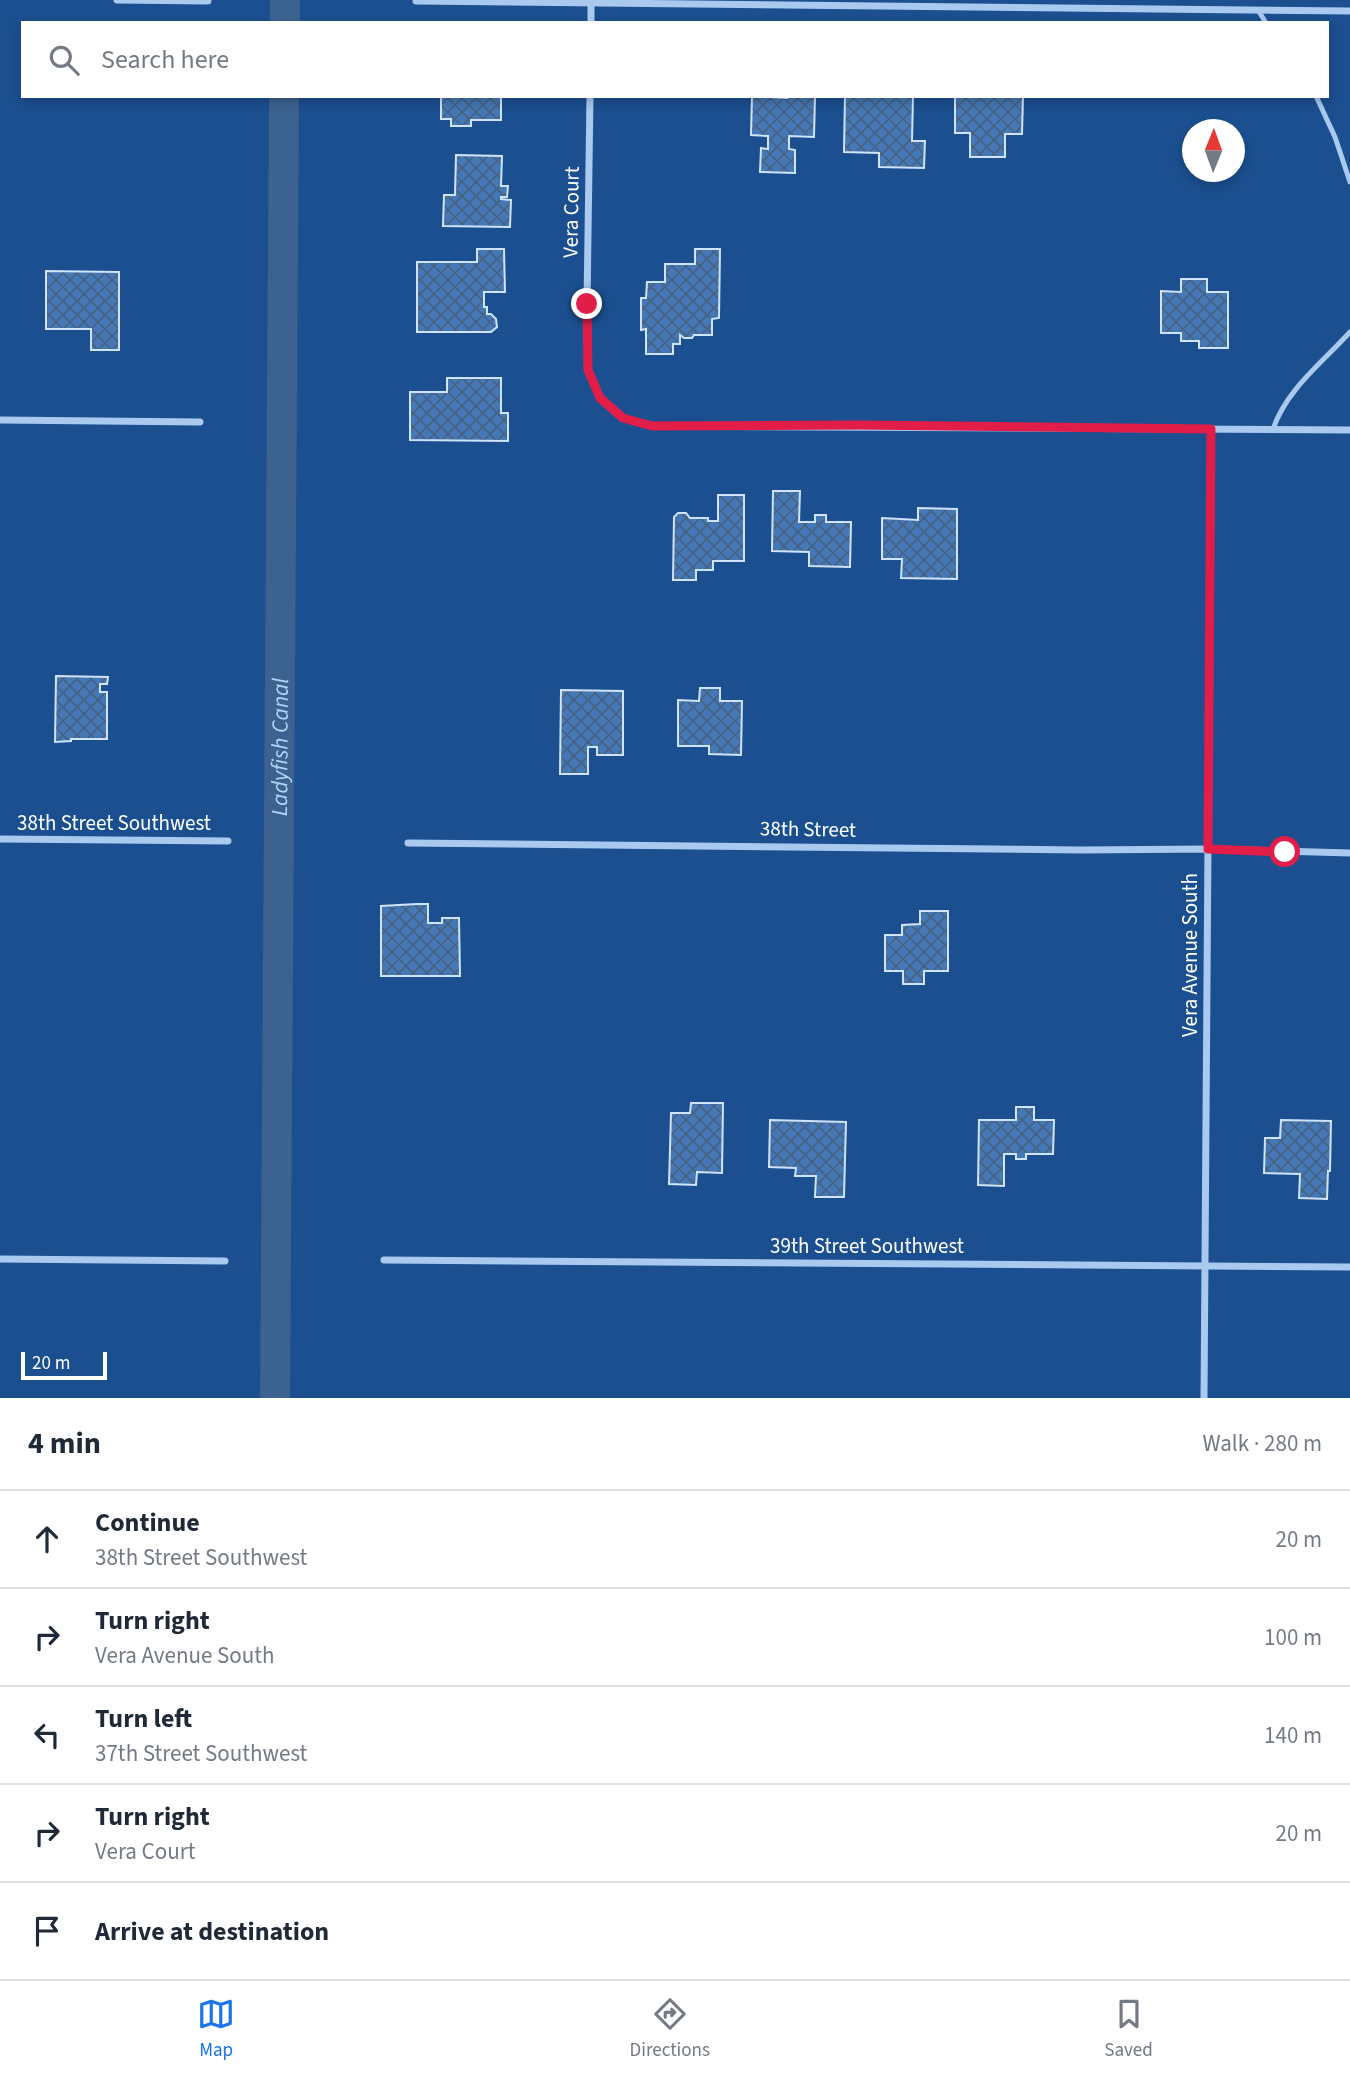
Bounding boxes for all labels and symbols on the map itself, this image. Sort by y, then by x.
north arrow [1182,119,1245,182]
street label: Vera Court [555,166,587,258]
route end [571,288,602,319]
water label: Ladyfish Canal [263,678,296,816]
street label: 38th Street Southwest [17,808,211,838]
street label: 38th Street [760,813,856,845]
route start [1269,836,1300,867]
street label: Vera Avenue South [1175,873,1205,1037]
street label: 39th Street Southwest [770,1231,964,1261]
scale bar [21,1349,107,1381]

